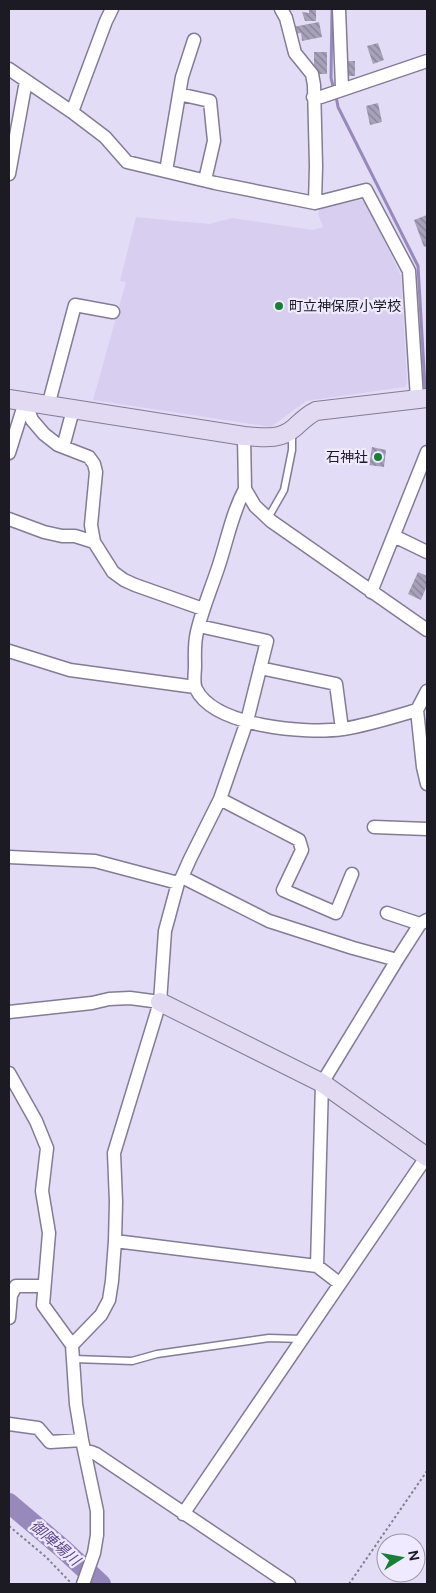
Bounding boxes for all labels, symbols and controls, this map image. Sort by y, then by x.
place label: 町立神保原小学校 [289,297,401,315]
marker: 町立神保原小学校 [273,300,285,312]
place label: 石神社 [326,448,368,466]
marker: 石神社 [372,451,384,463]
water label: 御陣場川 [26,1516,86,1572]
north arrow [376,1533,426,1583]
text: N [404,1549,424,1562]

